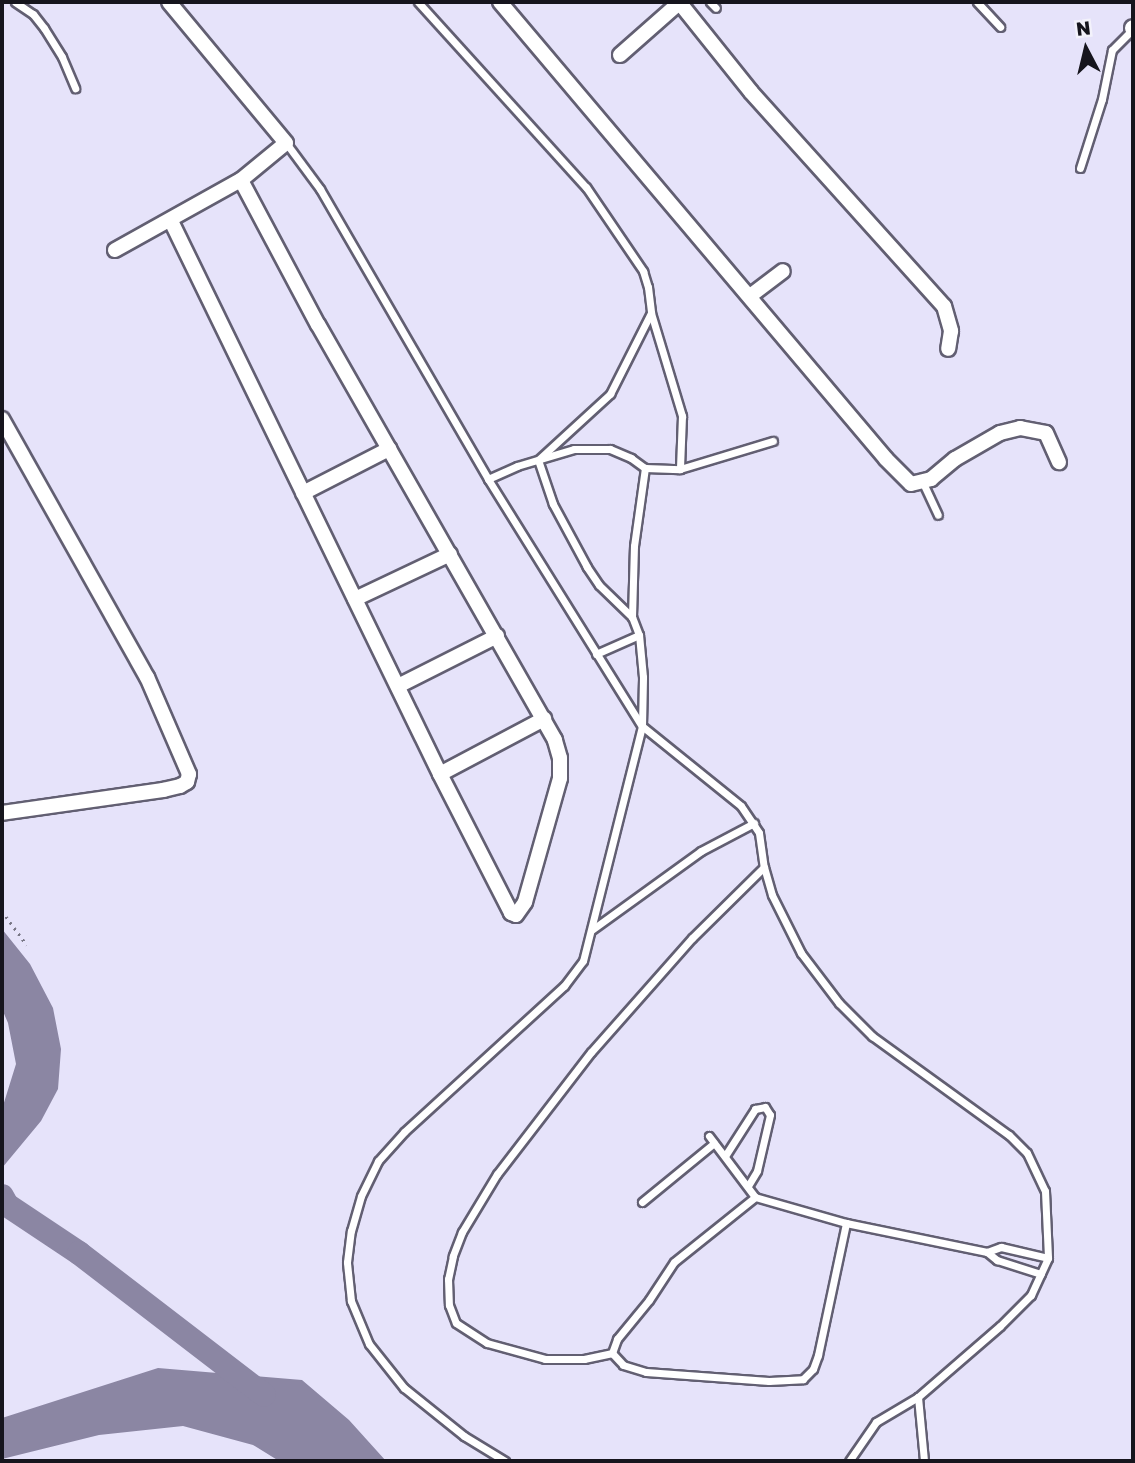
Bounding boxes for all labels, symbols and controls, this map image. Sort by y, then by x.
north arrow [1051,14,1121,84]
text: N [1075,15,1092,40]

